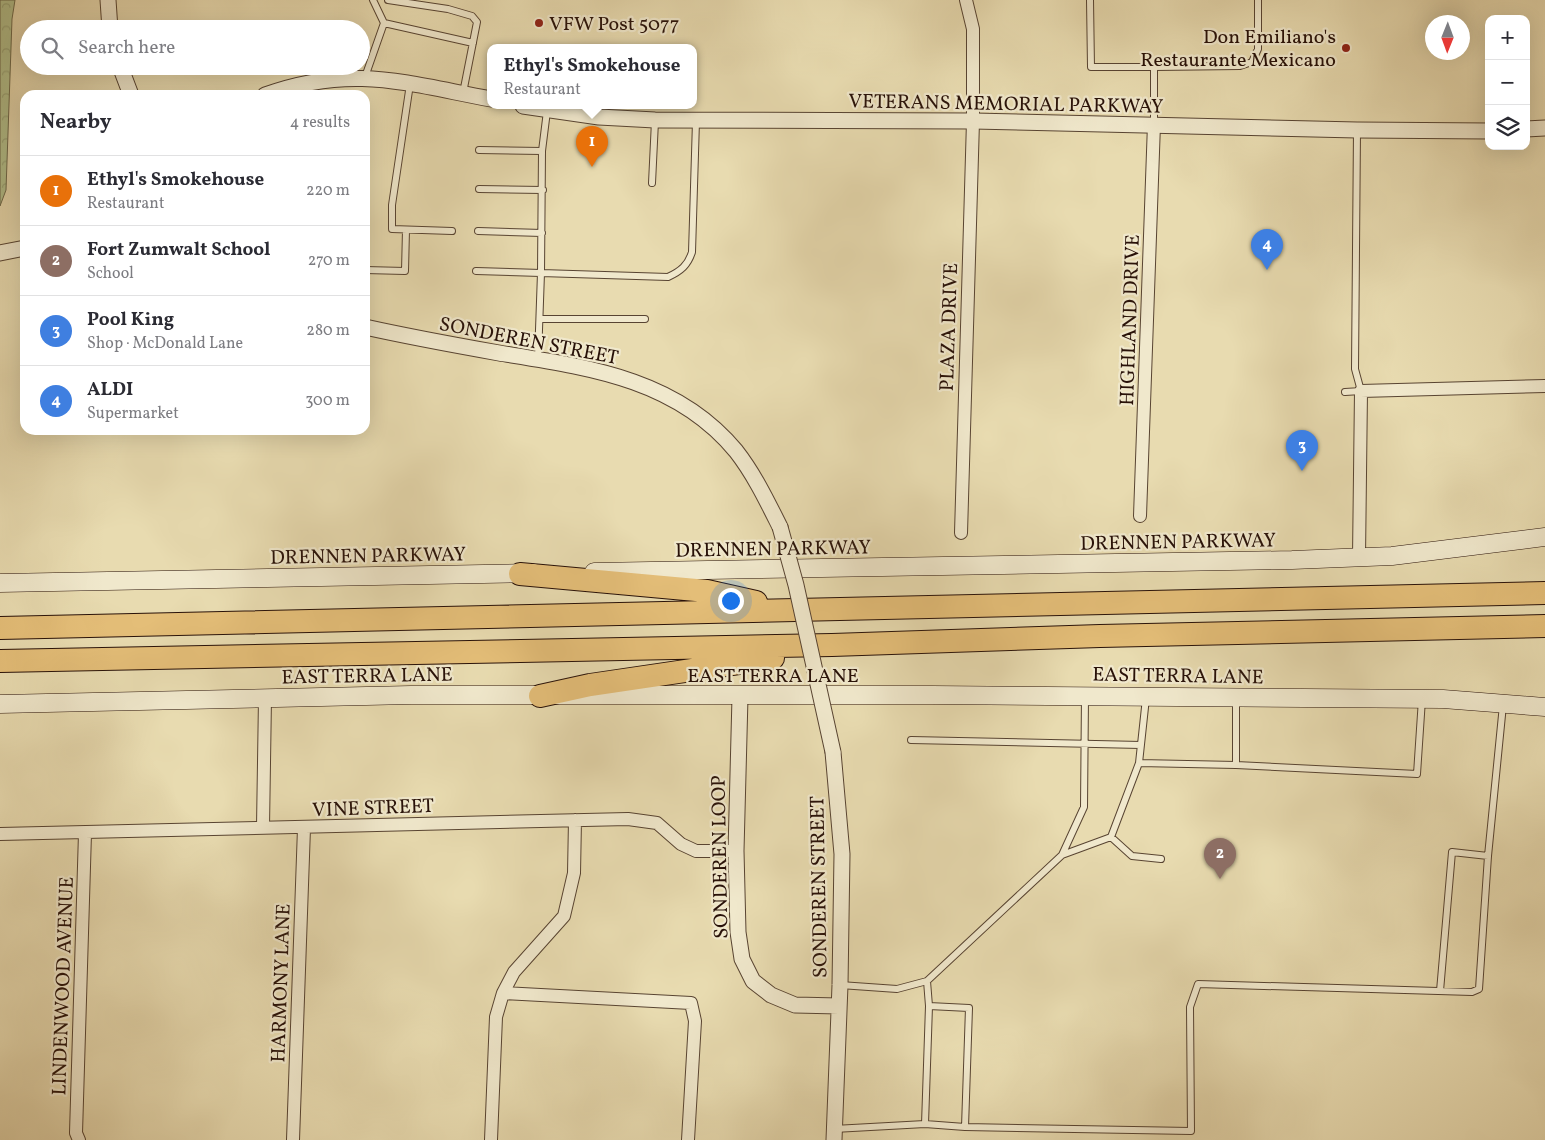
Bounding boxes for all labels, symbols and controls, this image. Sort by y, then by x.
place label: VFW Post 5077 [549,11,679,39]
north arrow [1425,15,1470,60]
map controls [1485,15,1530,150]
button: + [1485,15,1530,60]
marker: VFW Post 5077 [533,17,545,29]
search box [20,20,370,75]
place label: Don Emiliano's Restaurante Mexicano [1140,24,1336,75]
icon: search [38,34,66,62]
text: Search here [78,35,175,61]
marker: Don Emiliano's Restaurante Mexicano [1340,42,1352,54]
popup [487,44,697,109]
text: Ethyl's Smokehouse [503,53,681,79]
button: − [1485,60,1530,105]
text: Restaurant [503,79,581,101]
street label: VETERANS MEMORIAL PARKWAY [848,88,1164,122]
button: layers [1485,105,1530,150]
text: Nearby [40,108,111,137]
text: 4 results [290,112,350,134]
pin: 1 [576,126,608,167]
text: Ethyl's Smokehouse [87,167,264,193]
text: 1 [53,180,59,202]
text: 220 m [306,180,350,202]
text: Restaurant [87,193,165,215]
pin: 4 [1251,229,1283,270]
street label: HIGHLAND DRIVE [1114,234,1148,406]
text: Fort Zumwalt School [87,237,271,263]
text: 2 [52,250,60,272]
text: 270 m [308,250,350,272]
street label: PLAZA DRIVE [934,262,966,392]
text: School [87,263,134,285]
text: Pool King [87,307,174,333]
street label: SONDEREN STREET [437,311,621,373]
text: 3 [52,320,60,342]
text: 280 m [306,320,350,342]
text: Shop · McDonald Lane [87,333,243,355]
text: ALDI [87,377,133,403]
text: 4 [51,390,61,412]
text: 300 m [305,390,350,412]
text: Supermarket [87,403,179,425]
pin: 3 [1286,430,1318,471]
street label: DRENNEN PARKWAY [1080,527,1277,559]
street label: DRENNEN PARKWAY [675,534,872,566]
street label: DRENNEN PARKWAY [270,541,467,573]
your location [718,588,744,614]
street label: EAST TERRA LANE [281,662,453,692]
street label: EAST TERRA LANE [1092,662,1264,692]
street label: EAST TERRA LANE [687,663,859,691]
street label: SONDEREN LOOP [706,775,736,939]
street label: VINE STREET [312,793,435,825]
street label: SONDEREN STREET [804,795,836,978]
pin: 2 [1204,838,1236,879]
street label: LINDENWOOD AVENUE [46,876,82,1096]
street label: HARMONY LANE [265,903,299,1063]

